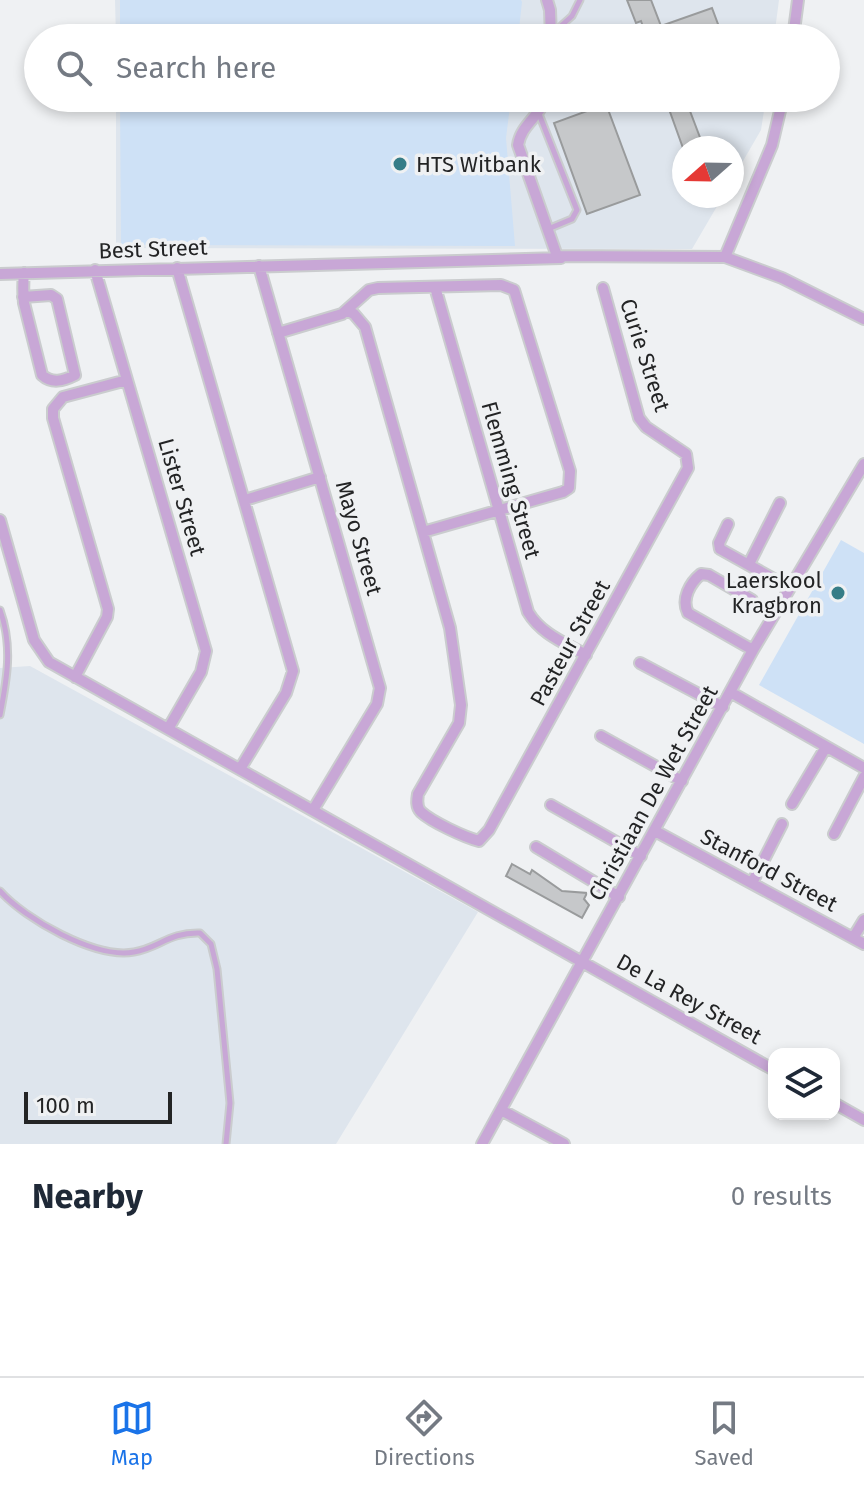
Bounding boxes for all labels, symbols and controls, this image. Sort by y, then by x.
search box [24,24,840,112]
icon: search [52,46,96,90]
text: Search here [116,50,276,86]
north arrow [672,136,744,208]
place label: HTS Witbank [416,151,542,178]
marker: HTS Witbank [391,155,409,173]
street label: Best Street [98,234,208,264]
street label: Curie Street [614,295,676,415]
street label: Flemming Street [476,398,546,562]
street label: Lister Street [152,435,212,559]
street label: Mayo Street [330,478,388,598]
place label: Laerskool Kragbron [726,567,822,619]
street label: Pasteur Street [524,575,616,711]
marker: Laerskool Kragbron [829,584,847,602]
street label: Christiaan De Wet Street [583,681,724,905]
street label: Stanford Street [696,823,842,917]
street label: De La Rey Street [612,948,766,1050]
map controls [768,1048,840,1120]
button: layers [768,1048,840,1120]
scale bar [24,1088,172,1124]
text: 100 m [36,1092,95,1119]
text: Nearby [32,1176,143,1217]
text: 0 results [731,1181,832,1212]
tab: Map [110,1396,154,1471]
tab: Directions [374,1396,475,1471]
tab: Saved [695,1396,754,1471]

